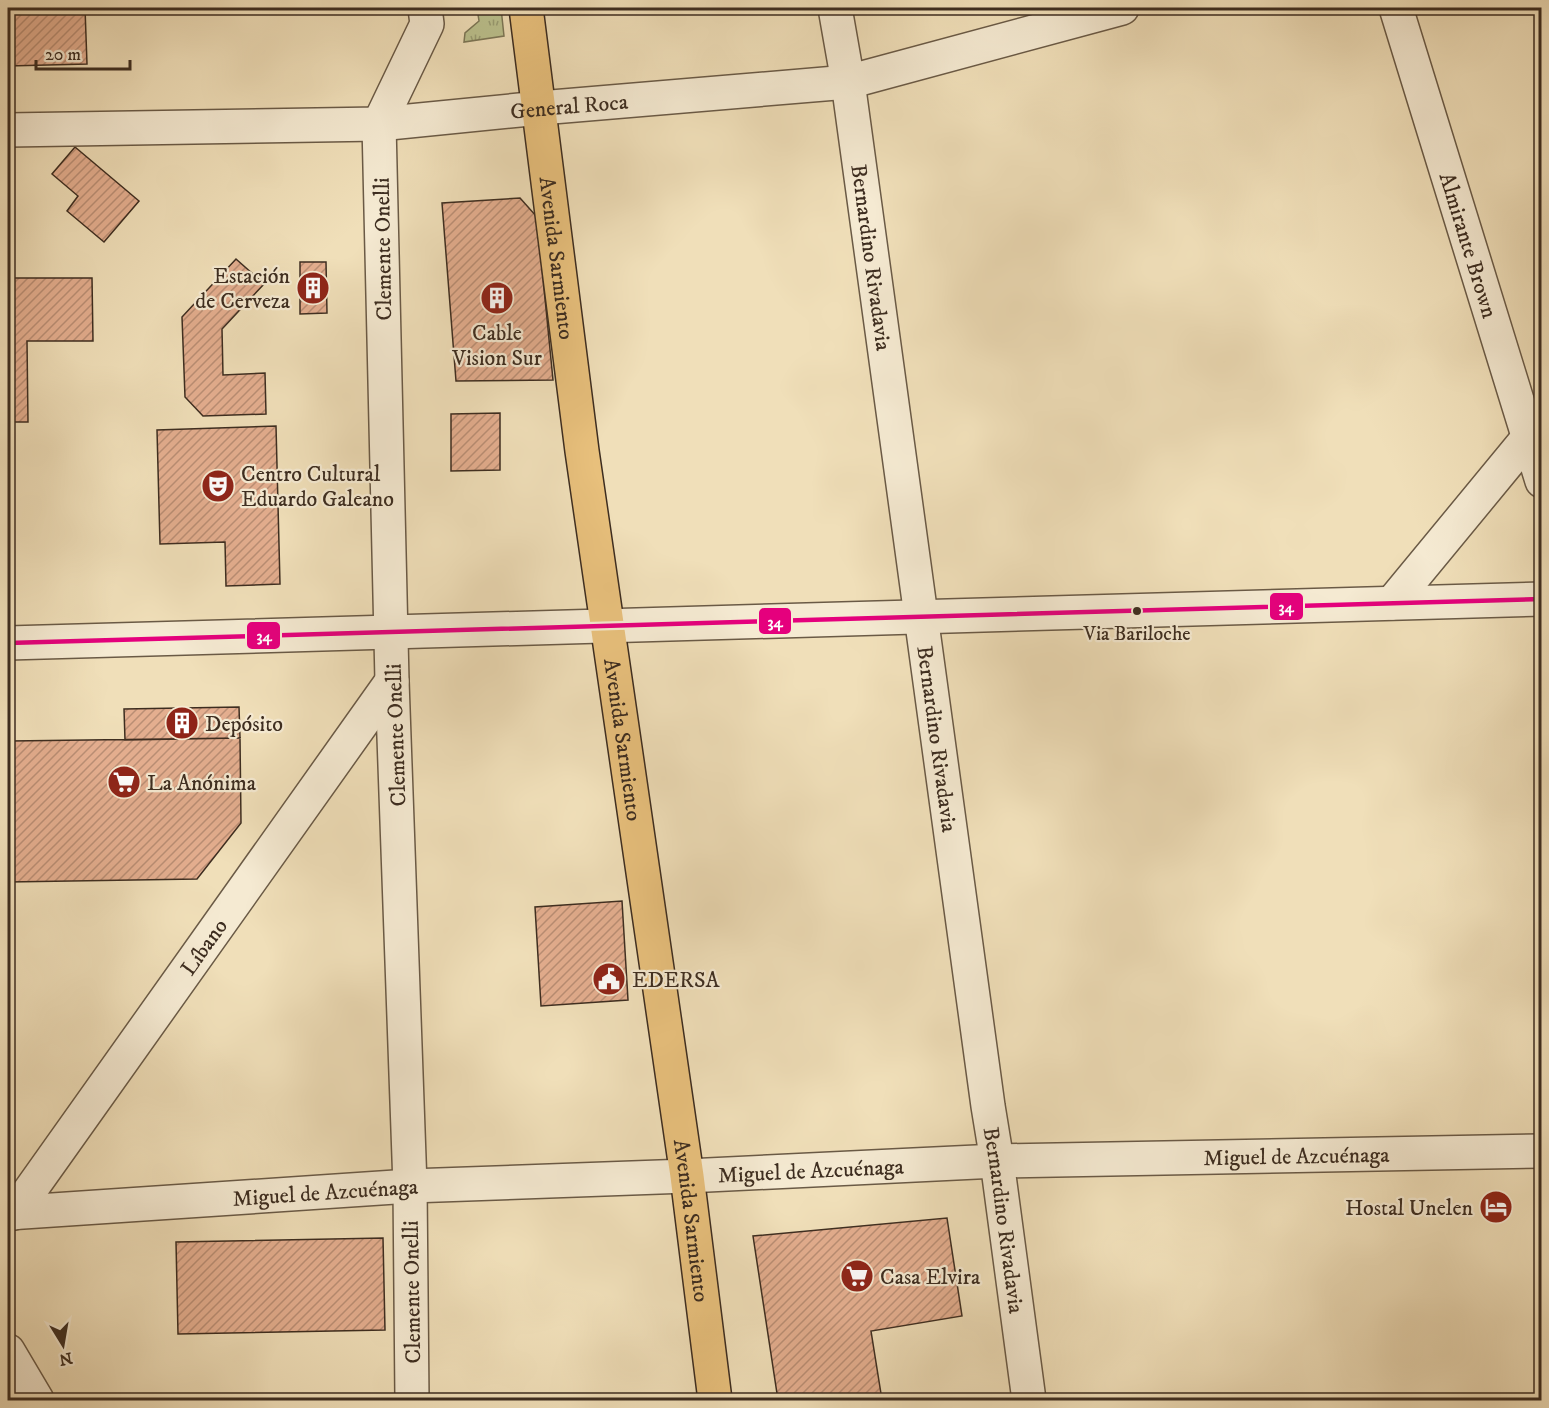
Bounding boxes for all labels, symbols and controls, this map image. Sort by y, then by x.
scale bar [36,33,130,71]
text: 20 m [45,44,81,66]
street label: General Roca [509,89,630,126]
street label: Bernardino Rivadavia [844,162,897,353]
street label: Almirante Brown [1433,169,1503,322]
street label: Avenida Sarmiento [532,175,580,341]
street label: Clemente Onelli [369,177,398,321]
place label: Estación de Cerveza [195,263,291,315]
building icon: Estación de Cerveza [295,270,331,306]
building icon: Cable Vision Sur [479,280,515,316]
place label: Cable Vision Sur [451,320,543,372]
place label: Centro Cultural Eduardo Galeano [241,461,394,513]
theatre icon: Centro Cultural Eduardo Galeano [200,468,236,504]
line badge: 34 [1269,592,1304,621]
text: 34 [1278,597,1294,617]
marker: Via Bariloche [1131,605,1143,617]
line badge: 34 [758,607,792,635]
text: 34 [767,612,783,632]
line badge: 34 [246,621,281,650]
place label: Via Bariloche [1082,622,1191,647]
text: 34 [256,626,272,646]
street label: Bernardino Rivadavia [910,644,963,835]
street label: Avenida Sarmiento [597,657,647,823]
street label: Clemente Onelli [381,663,412,807]
building icon: Depósito [164,705,200,741]
place label: Depósito [205,711,283,738]
supermarket icon: La Anónima [106,764,142,800]
place label: La Anónima [147,770,257,797]
street label: Líbano [175,914,234,981]
public building icon: EDERSA [591,961,627,997]
place label: EDERSA [632,967,720,994]
street label: Bernardino Rivadavia [977,1125,1029,1316]
street label: Avenida Sarmiento [667,1138,715,1304]
street label: Miguel de Azcuénaga [1203,1142,1390,1172]
street label: Miguel de Azcuénaga [717,1153,905,1189]
street label: Miguel de Azcuénaga [232,1174,419,1213]
hotel icon: Hostal Unelen [1478,1189,1514,1225]
place label: Hostal Unelen [1345,1195,1473,1222]
street label: Clemente Onelli [398,1220,427,1364]
supermarket icon: Casa Elvira [839,1258,875,1294]
place label: Casa Elvira [880,1264,981,1291]
north arrow [33,1315,93,1375]
text: N [57,1348,74,1370]

